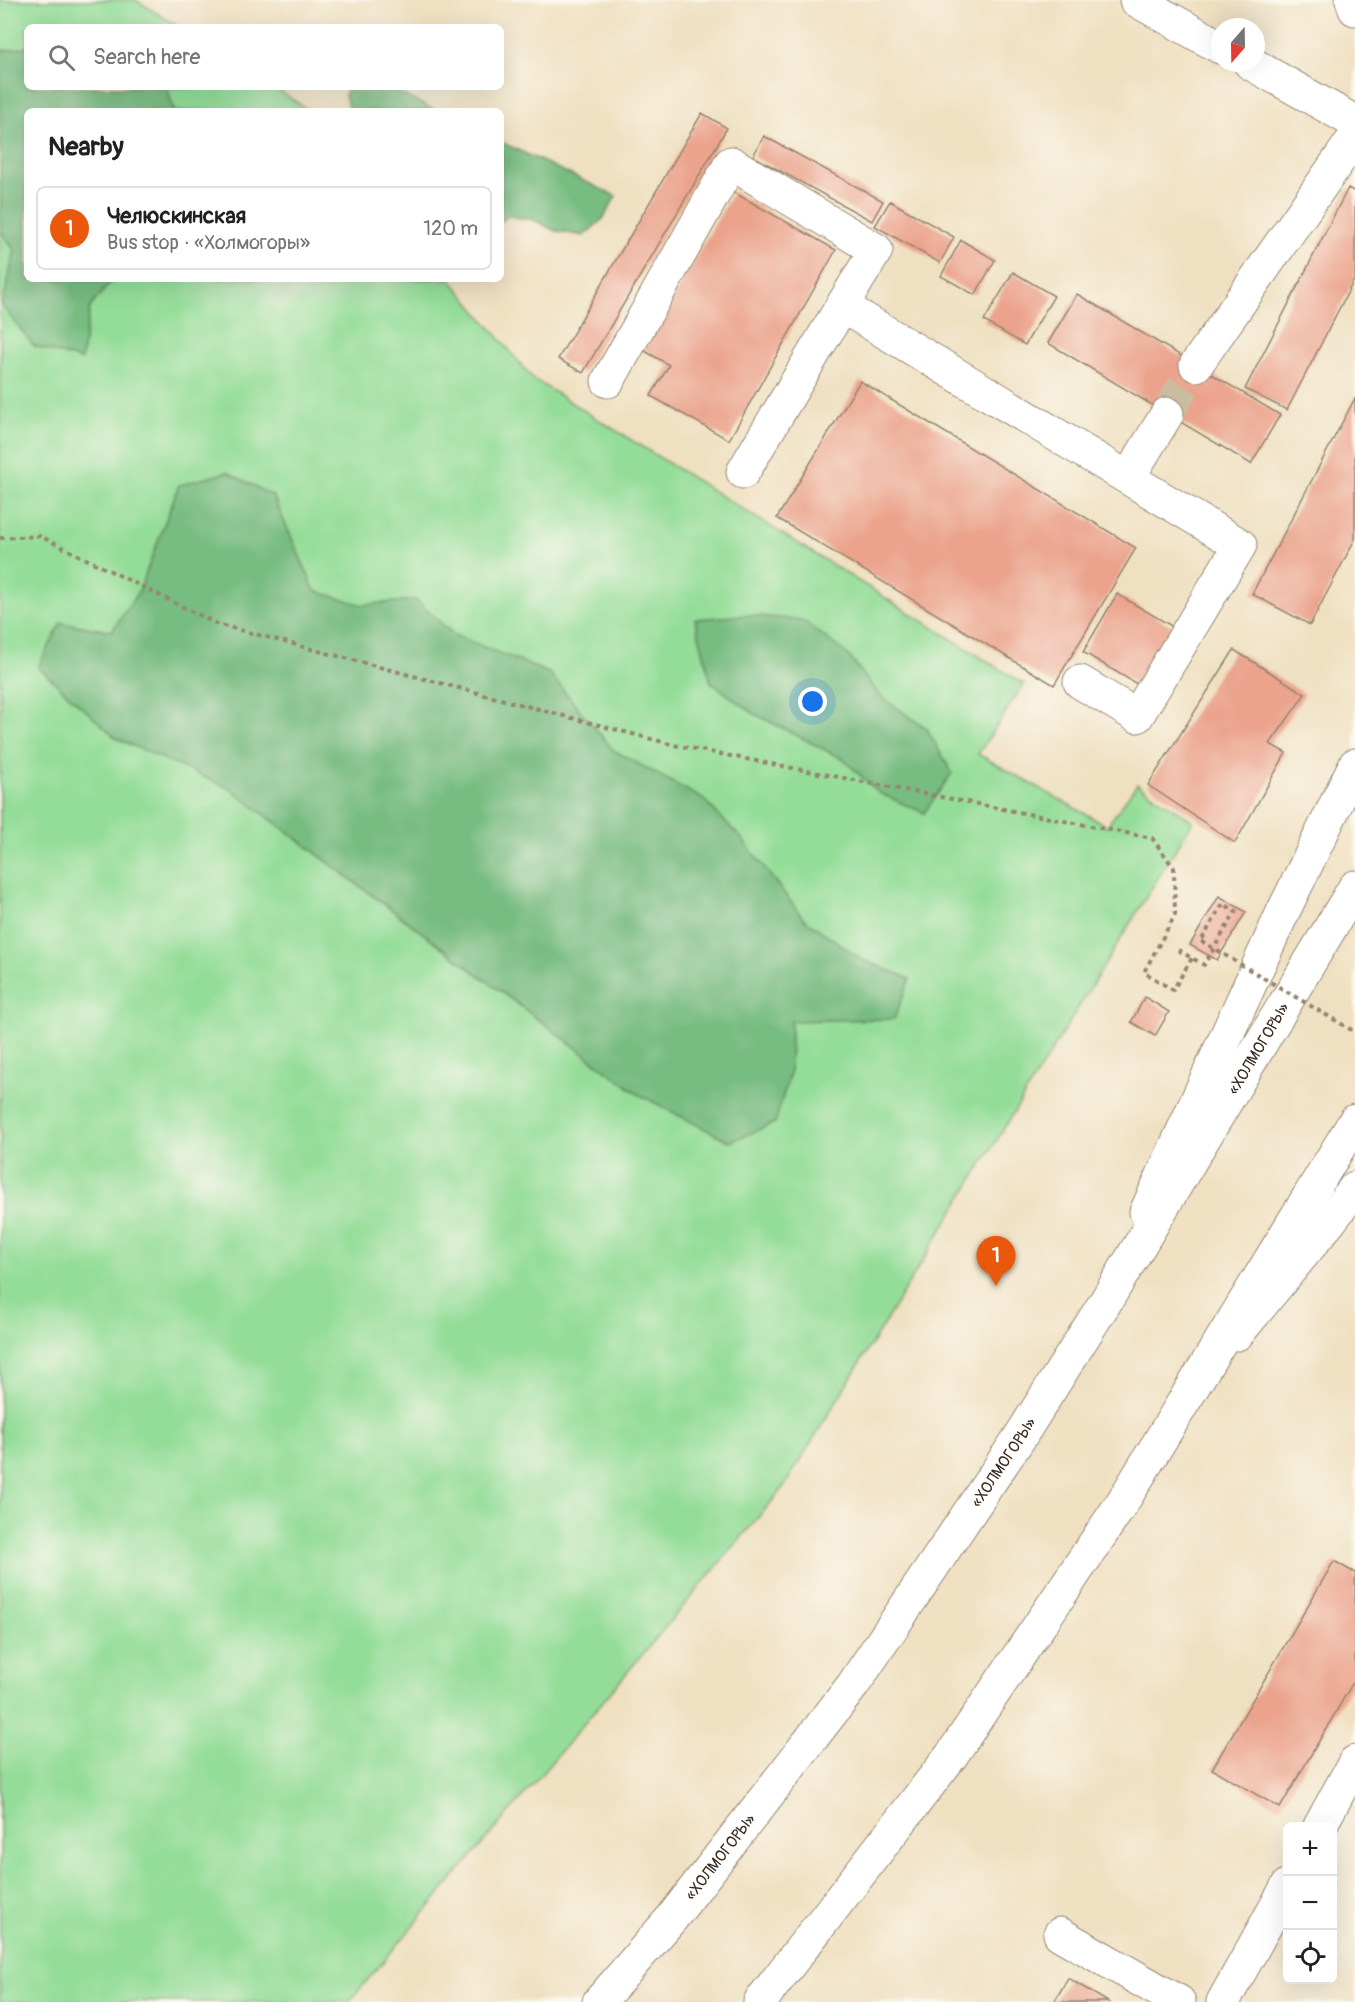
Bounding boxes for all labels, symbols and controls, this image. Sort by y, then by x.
north arrow [1211,18,1265,72]
search box [24,24,504,90]
icon: search [45,41,78,74]
text: Search here [93,43,200,71]
text: Nearby [48,131,124,163]
text: Челюскинская [107,202,246,230]
text: 1 [66,216,73,241]
text: 120 m [423,216,478,241]
text: Bus stop · «Холмогоры» [107,230,310,255]
your location [798,687,827,716]
street label: «ХОЛМОГОРЫ» [1224,999,1294,1098]
pin: 1 [976,1236,1016,1286]
street label: «ХОЛМОГОРЫ» [967,1414,1041,1511]
street label: «ХОЛМОГОРЫ» [681,1810,760,1904]
map controls [1283,1822,1337,1984]
button: + [1283,1822,1337,1876]
button: − [1283,1876,1337,1930]
button: locate [1283,1930,1337,1984]

